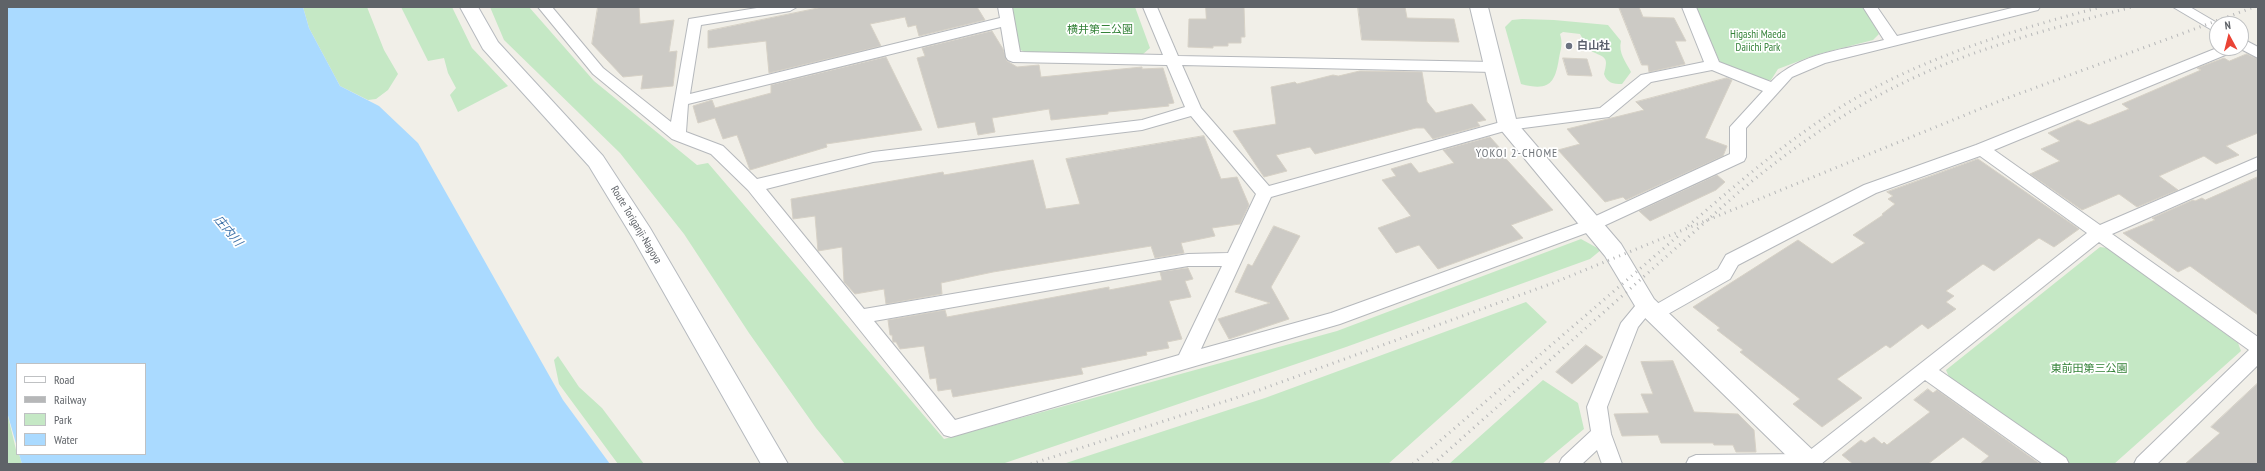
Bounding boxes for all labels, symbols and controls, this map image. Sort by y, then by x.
north arrow [2209,16,2249,56]
text: N [2224,18,2231,32]
park label: 横井第二公園 [1067,23,1133,37]
park label: Higashi Maeda Daiichi Park [1730,28,1786,54]
place label: 白山社 [1577,39,1610,53]
marker: 白山社 [1564,41,1574,51]
district label: YOKOI 2-CHOME [1476,147,1558,161]
street label: Route Toriganji-Nagoya [608,184,664,266]
water label: 庄内川 [211,213,245,249]
park label: 東前田第三公園 [2051,362,2127,376]
legend [16,363,146,455]
text: Road [54,372,74,387]
text: Railway [54,392,86,407]
text: Park [54,412,72,427]
text: Water [54,432,78,447]

